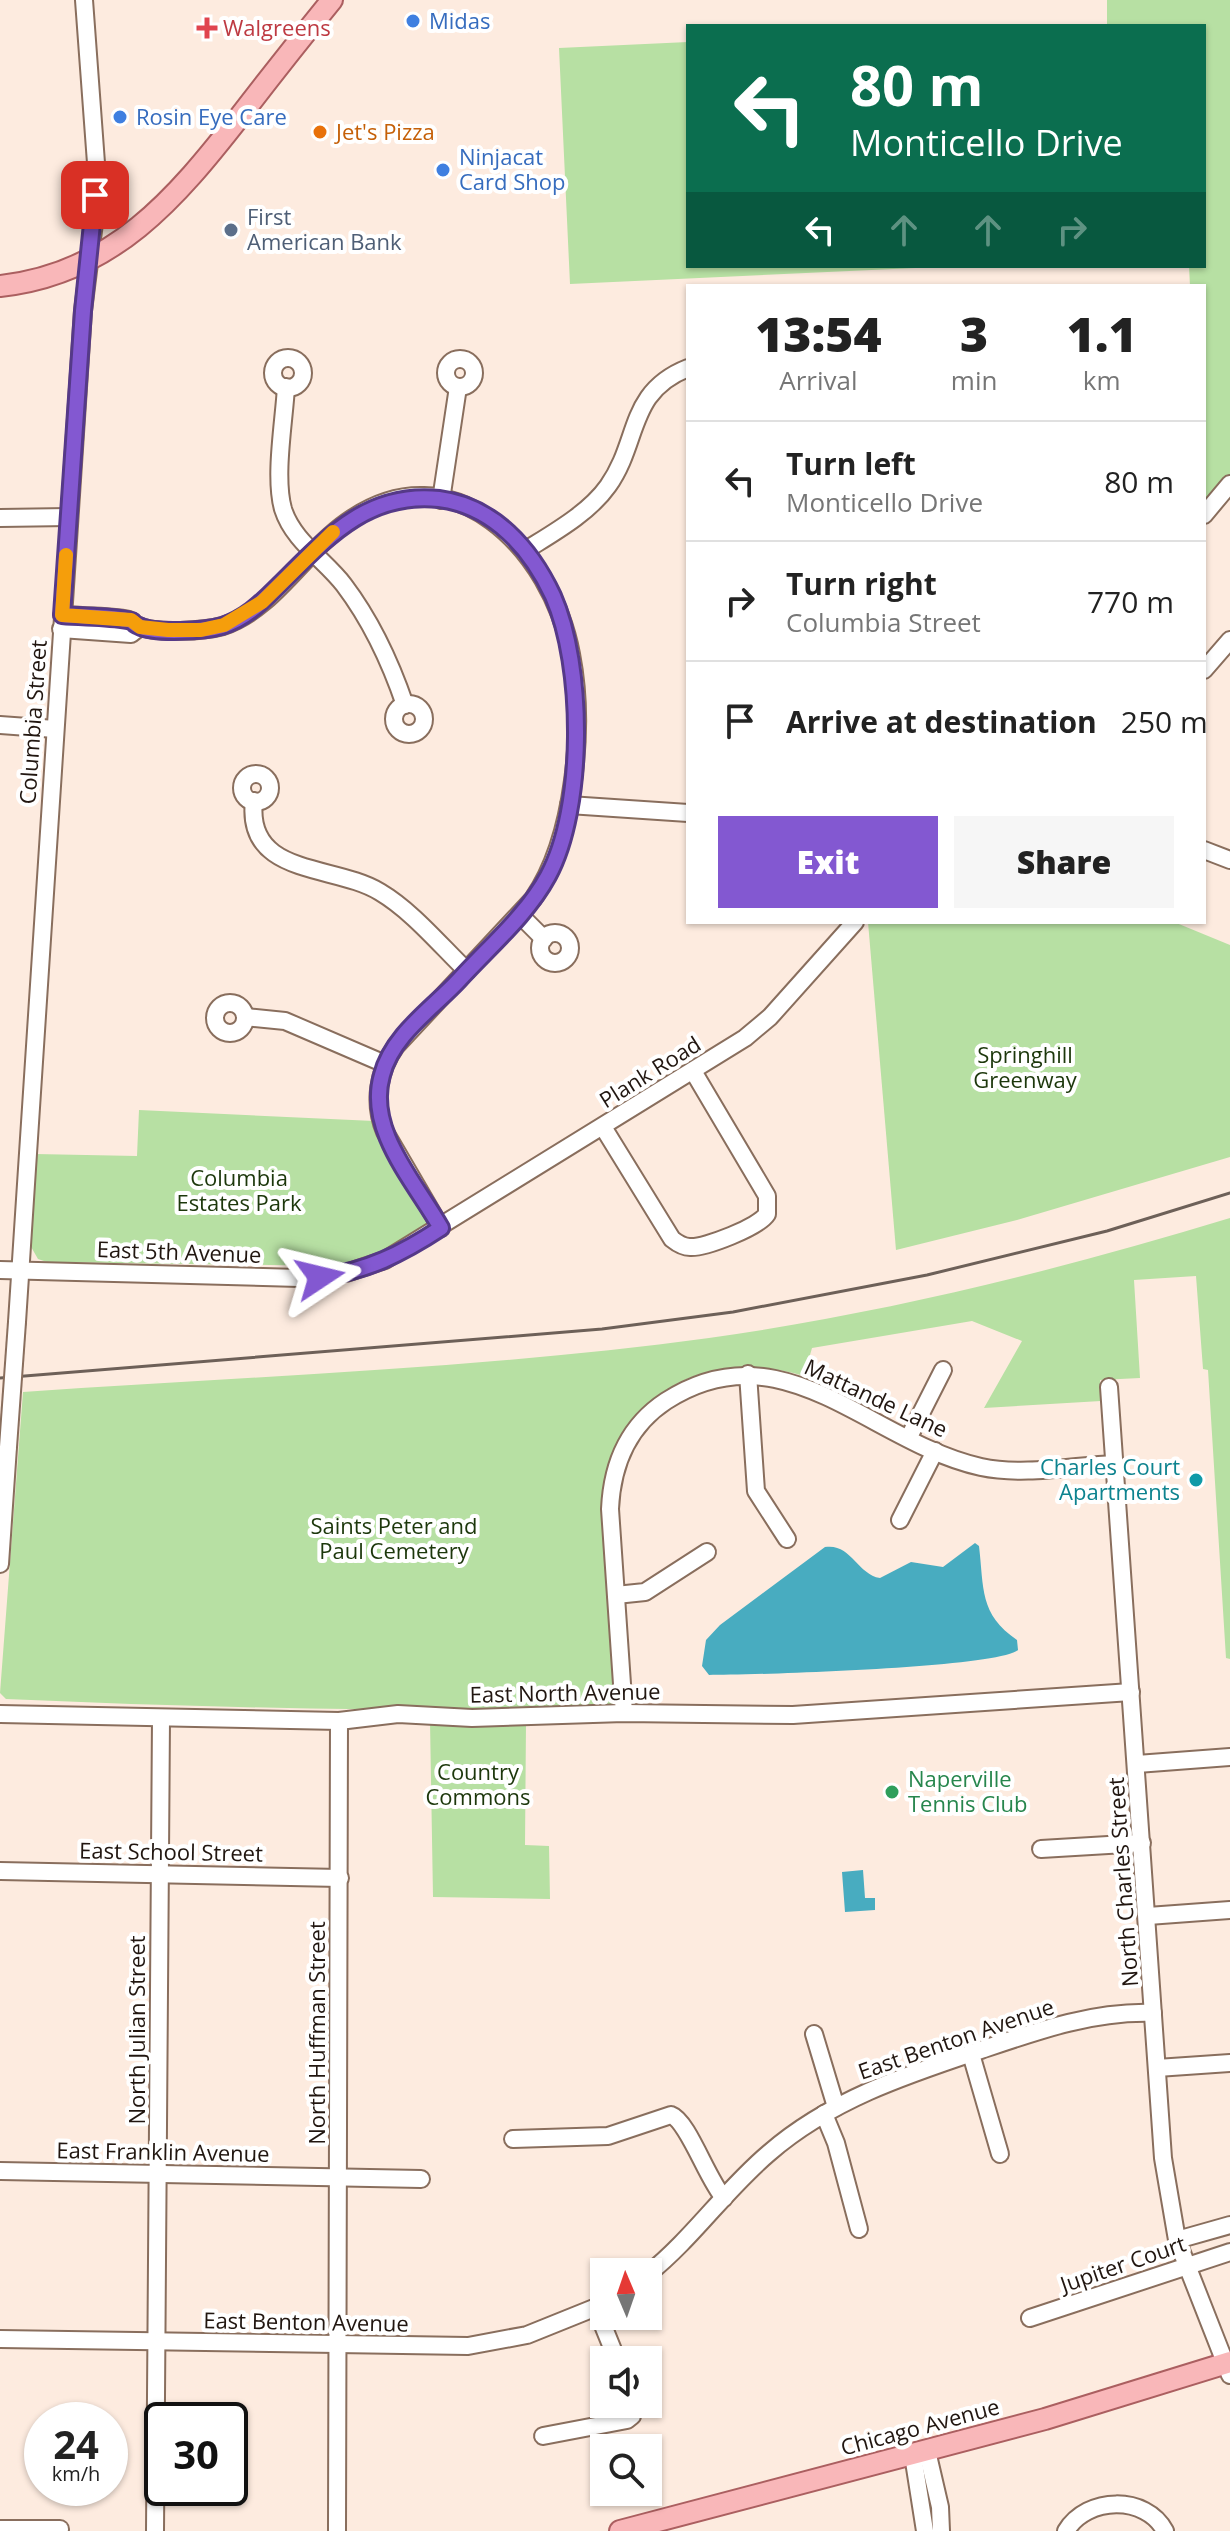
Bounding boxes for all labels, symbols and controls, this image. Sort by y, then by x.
place label: Midas [429,5,491,35]
place label: Walgreens [223,12,331,42]
marker: Midas [404,12,422,30]
marker: Walgreens [198,19,216,37]
text: 80 m [850,46,984,122]
icon: left [718,56,822,160]
place label: Rosin Eye Care [136,101,287,131]
marker: Rosin Eye Care [111,108,129,126]
place label: Jet's Pizza [334,116,435,146]
text: Monticello Drive [850,118,1123,167]
marker: Jet's Pizza [311,123,329,141]
place label: Ninjacat Card Shop [459,141,566,196]
pin [61,161,129,229]
marker: Ninjacat Card Shop [434,161,452,179]
icon: arrive [73,173,117,217]
place label: First American Bank [247,201,402,256]
icon: left [798,208,842,252]
icon: ahead [882,208,926,252]
icon: ahead [966,208,1010,252]
icon: right [1050,208,1094,252]
marker: First American Bank [222,221,240,239]
text: 13:54 [755,301,882,366]
text: 3 [960,301,988,366]
text: 1.1 [1067,301,1137,366]
text: Arrival [779,362,858,398]
text: min [951,362,997,398]
text: km [1083,362,1121,398]
text: Turn left [786,443,916,484]
icon: left [718,459,762,503]
text: 80 m [1104,461,1174,502]
text: Monticello Drive [786,484,983,520]
text: Turn right [786,563,937,604]
icon: right [718,579,762,623]
text: 770 m [1087,581,1174,622]
text: Columbia Street [786,604,981,640]
street label: Columbia Street [11,638,53,805]
icon: arrive [718,699,762,743]
text: Arrive at destination [786,701,1097,742]
text: 250 m [1121,701,1208,742]
button: Exit [718,816,938,908]
button: Share [954,816,1174,908]
street label: Plank Road [593,1028,706,1114]
park label: Springhill Greenway [973,1039,1078,1094]
park label: Columbia Estates Park [176,1162,302,1217]
street label: East 5th Avenue [96,1233,262,1269]
position arrow [278,1235,362,1319]
street label: Mattande Lane [800,1351,953,1443]
place label: Charles Court Apartments [1040,1451,1180,1506]
marker: Charles Court Apartments [1187,1471,1205,1489]
park label: Saints Peter and Paul Cemetery [310,1510,478,1565]
street label: East North Avenue [469,1675,661,1709]
park label: Country Commons [425,1756,531,1811]
place label: Naperville Tennis Club [908,1763,1028,1818]
street label: North Charles Street [1100,1776,1144,1988]
marker: Naperville Tennis Club [883,1783,901,1801]
street label: East School Street [79,1834,263,1868]
street label: North Huffman Street [301,1921,331,2145]
street label: North Julian Street [121,1935,151,2125]
street label: East Benton Avenue [854,1990,1058,2086]
street label: East Franklin Avenue [56,2134,270,2168]
street label: Jupiter Court [1054,2228,1190,2299]
north arrow [590,2258,662,2330]
map controls [590,2258,662,2506]
street label: East Benton Avenue [203,2304,409,2338]
button: sound [590,2346,662,2418]
street label: Chicago Avenue [837,2390,1002,2462]
speed limit sign: 30 [144,2402,248,2506]
text: 24 [53,2416,99,2471]
button: search [590,2434,662,2506]
text: km/h [52,2460,100,2487]

